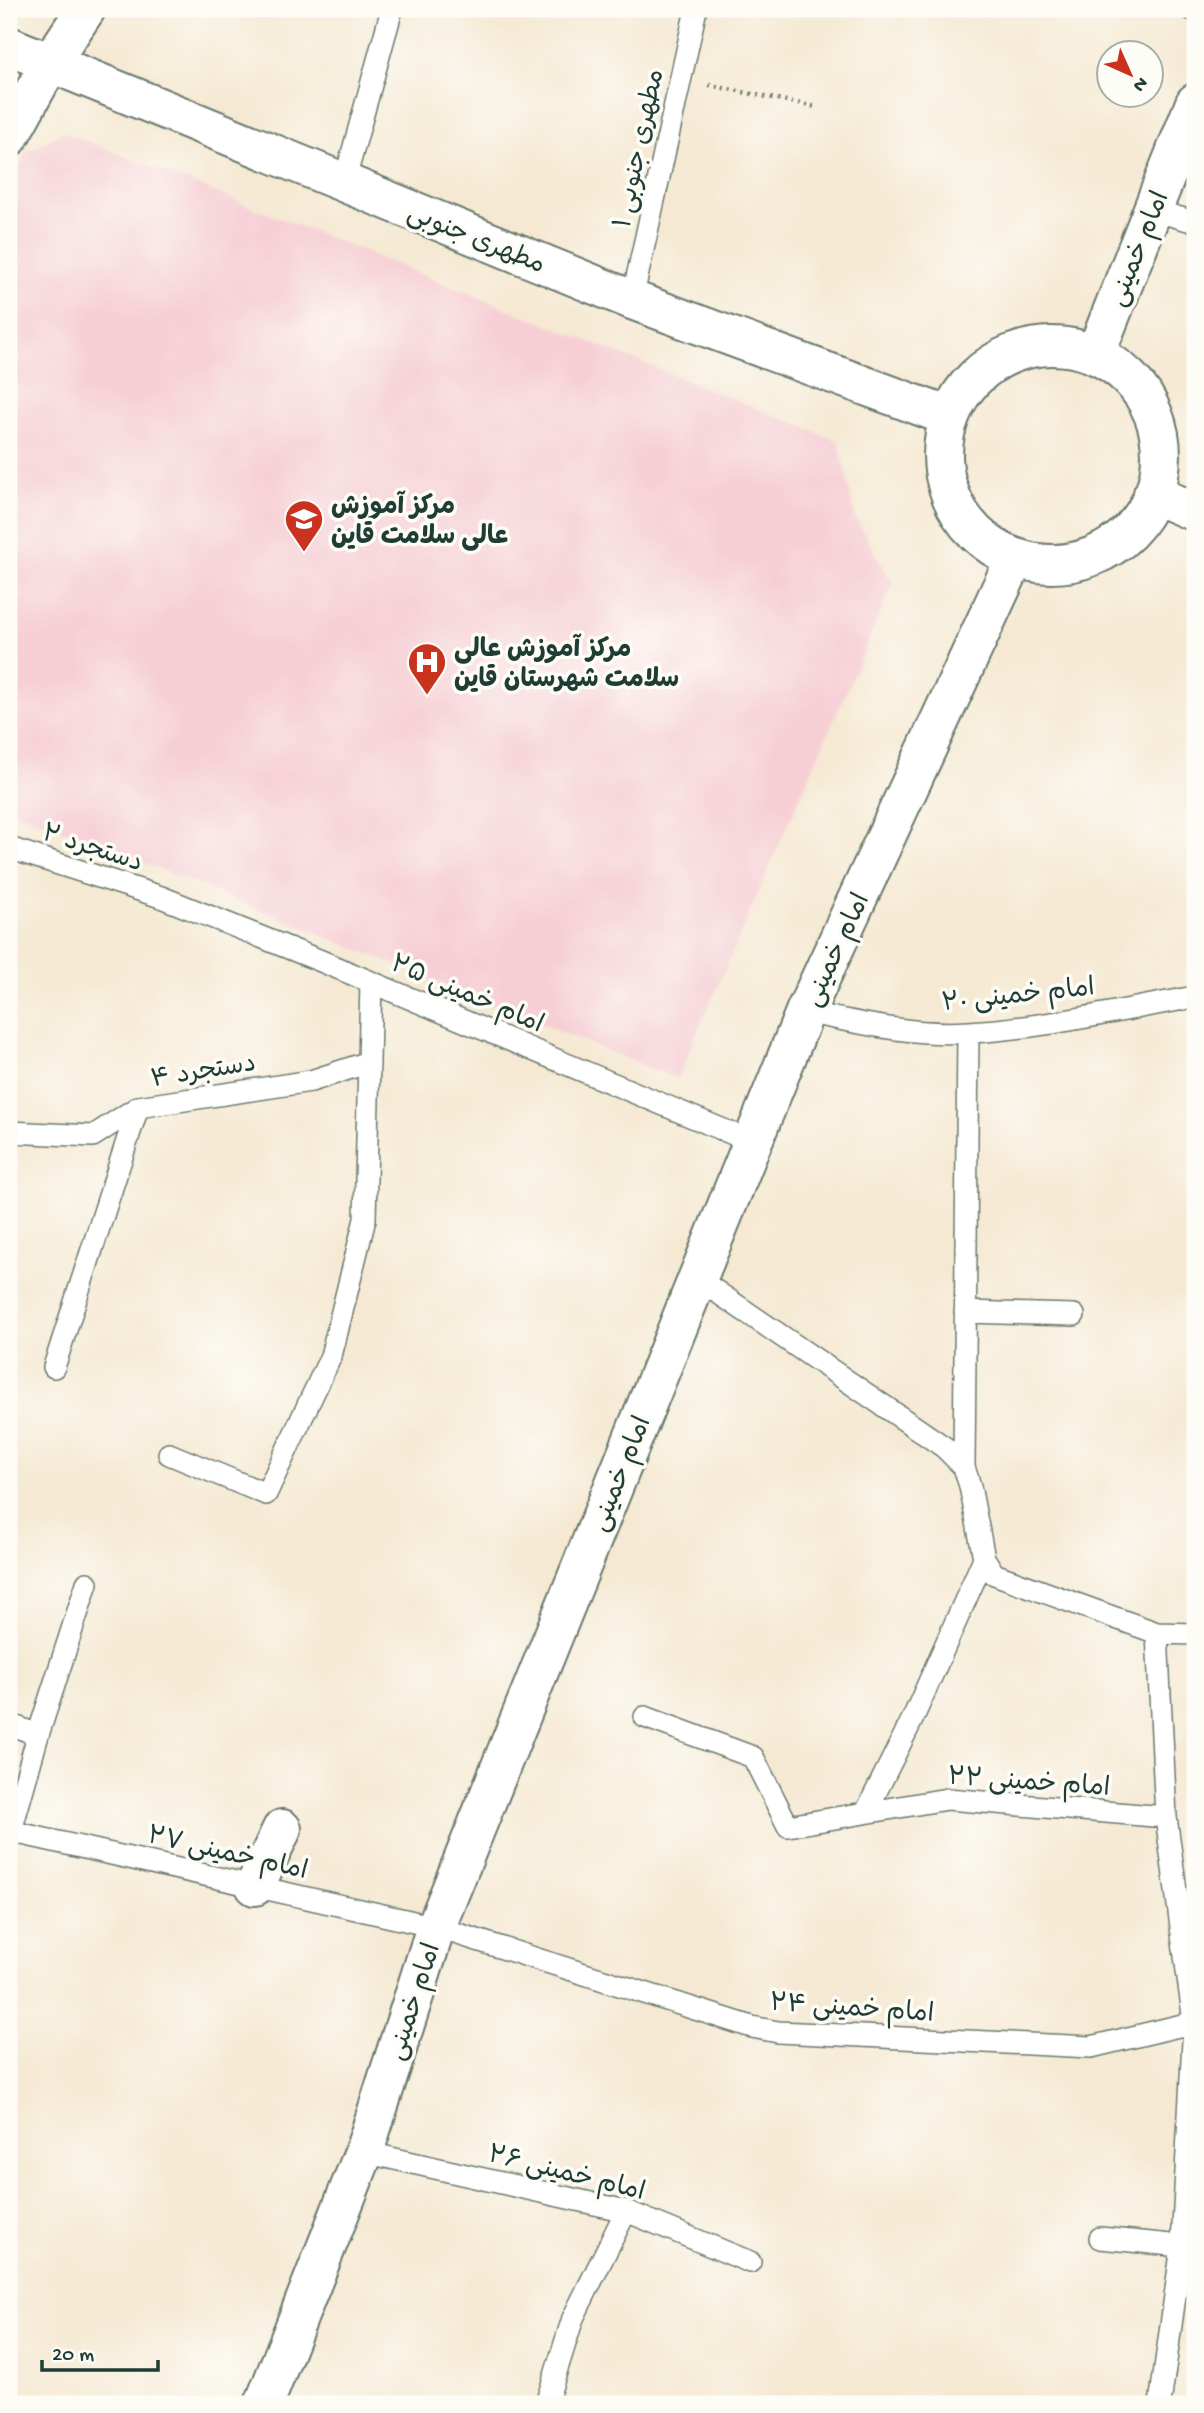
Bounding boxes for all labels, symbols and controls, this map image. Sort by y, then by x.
north arrow [1096,38,1166,108]
street label: مطهری جنوبی ۱ [609,67,673,231]
text: N [1127,71,1152,96]
street label: امام خمینی [1104,188,1178,312]
street label: مطهری جنوبی [402,199,549,283]
place label: مرکز آموزش عالی سلامت قاین [331,490,508,554]
school or university icon: مرکز آموزش عالی سلامت قاین [283,498,325,553]
place label: مرکز آموزش عالی سلامت شهرستان قاین [454,633,679,697]
hospital icon: مرکز آموزش عالی سلامت شهرستان قاین [406,641,448,696]
street label: دستجرد ۲ [37,819,146,881]
street label: امام خمینی [799,889,879,1013]
street label: امام خمینی ۲۵ [385,950,547,1042]
street label: امام خمینی ۲۰ [940,974,1097,1021]
street label: دستجرد ۴ [149,1050,259,1097]
street label: امام خمینی [586,1413,660,1537]
street label: امام خمینی ۲۲ [946,1763,1111,1806]
street label: امام خمینی ۲۷ [144,1822,310,1889]
street label: امام خمینی [383,1940,450,2065]
street label: امام خمینی ۲۴ [768,1989,935,2032]
street label: امام خمینی ۲۶ [484,2141,648,2210]
scale bar [42,2329,158,2373]
text: 20 m [52,2344,94,2369]

